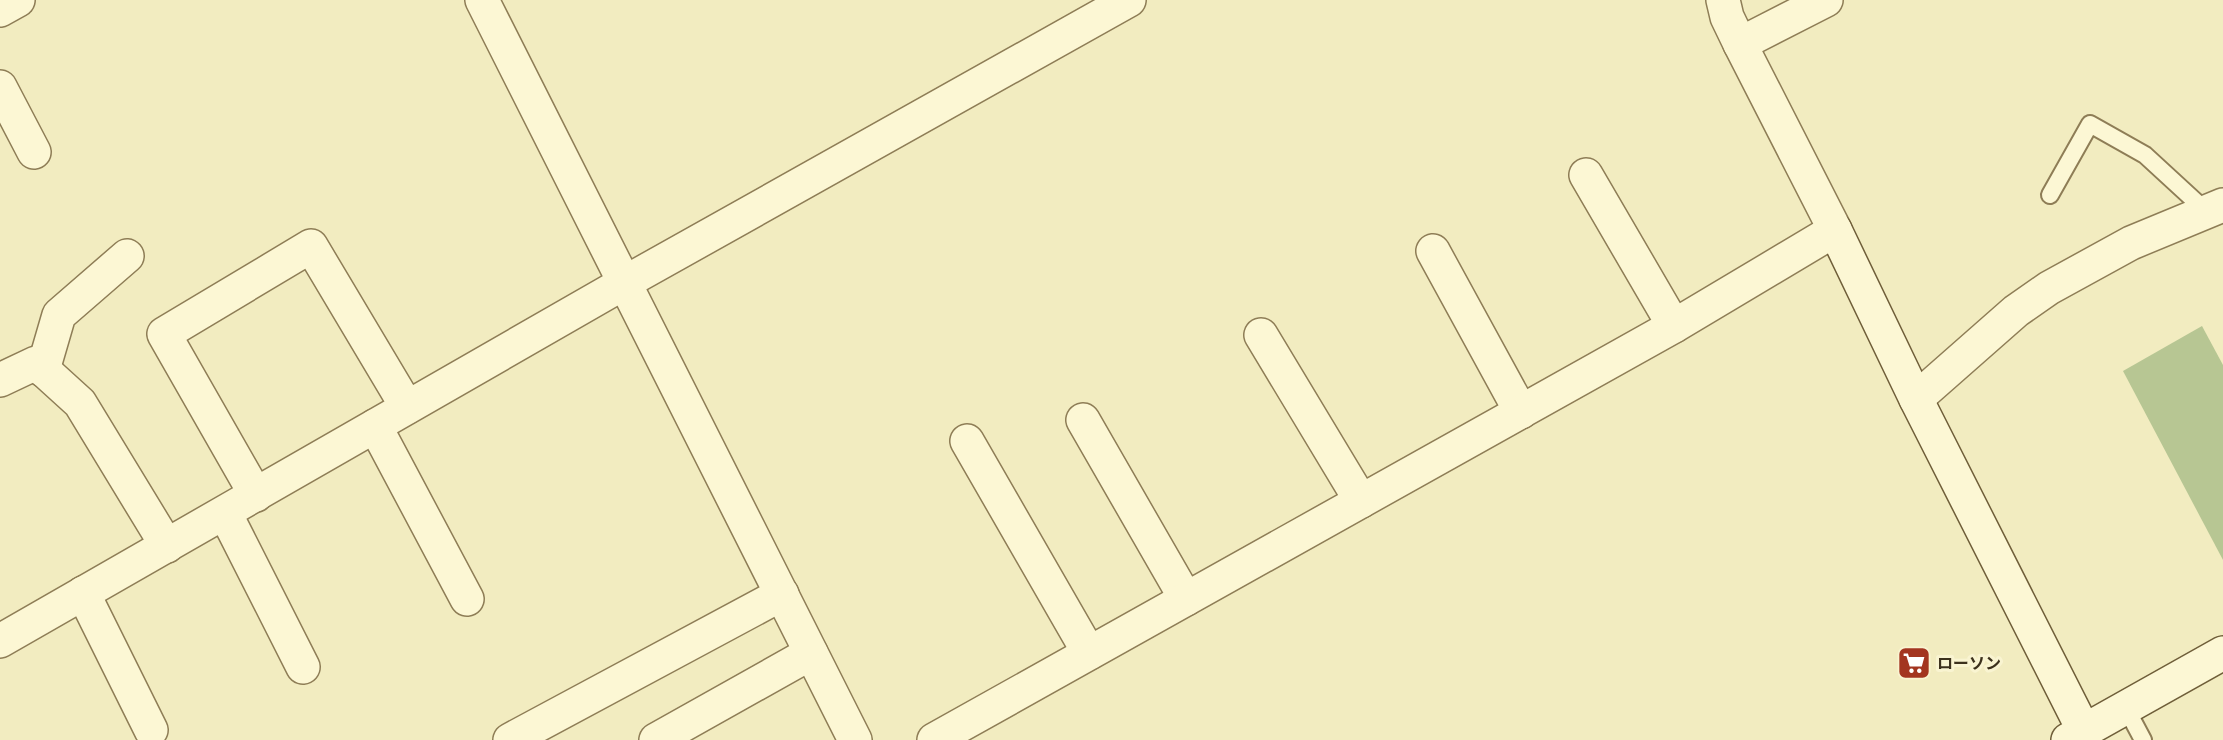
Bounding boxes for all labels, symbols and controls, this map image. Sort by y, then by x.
supermarket icon: ローソン [1896,645,1932,681]
place label: ローソン [1937,654,2001,673]

